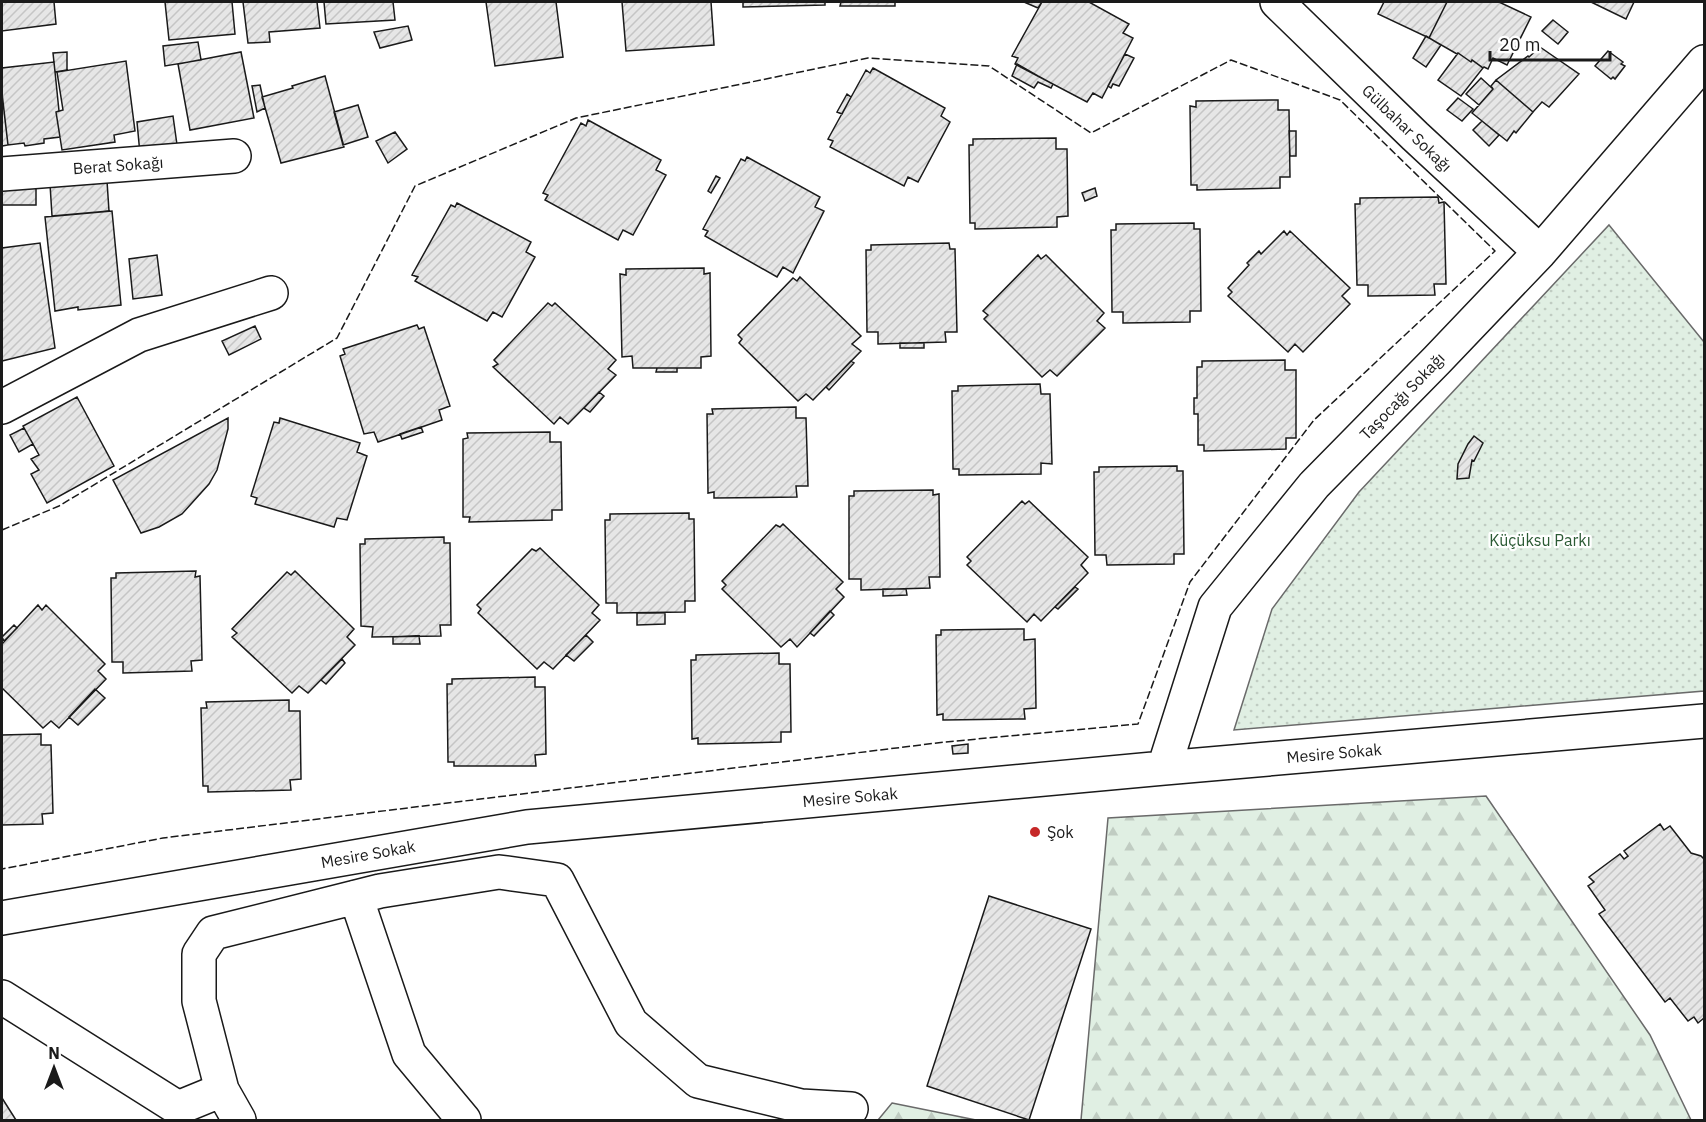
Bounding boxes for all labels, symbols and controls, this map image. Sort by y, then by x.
scale bar [1490,24,1610,62]
text: 20 m [1499,33,1541,56]
street label: Gülbahar Sokağı [1358,80,1456,176]
street label: Berat Sokağı [72,152,164,178]
street label: Taşocağı Sokağı [1355,348,1449,444]
park label: Küçüksu Parkı [1489,530,1591,550]
street label: Mesire Sokak [1286,739,1383,767]
street label: Mesire Sokak [802,783,899,811]
place label: Şok [1047,822,1074,842]
marker: Şok [1028,825,1042,839]
street label: Mesire Sokak [319,836,417,872]
north arrow [24,1038,84,1098]
text: N [48,1043,60,1063]

